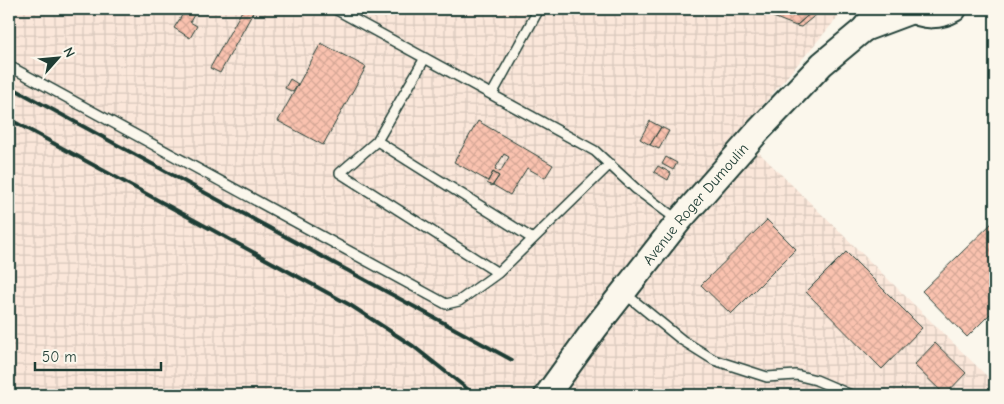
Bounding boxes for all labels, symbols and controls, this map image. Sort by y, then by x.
north arrow [32,32,82,82]
text: N [59,44,79,60]
street label: Avenue Roger Dumoulin [639,140,752,269]
scale bar [35,339,161,371]
text: 50 m [42,348,77,366]

